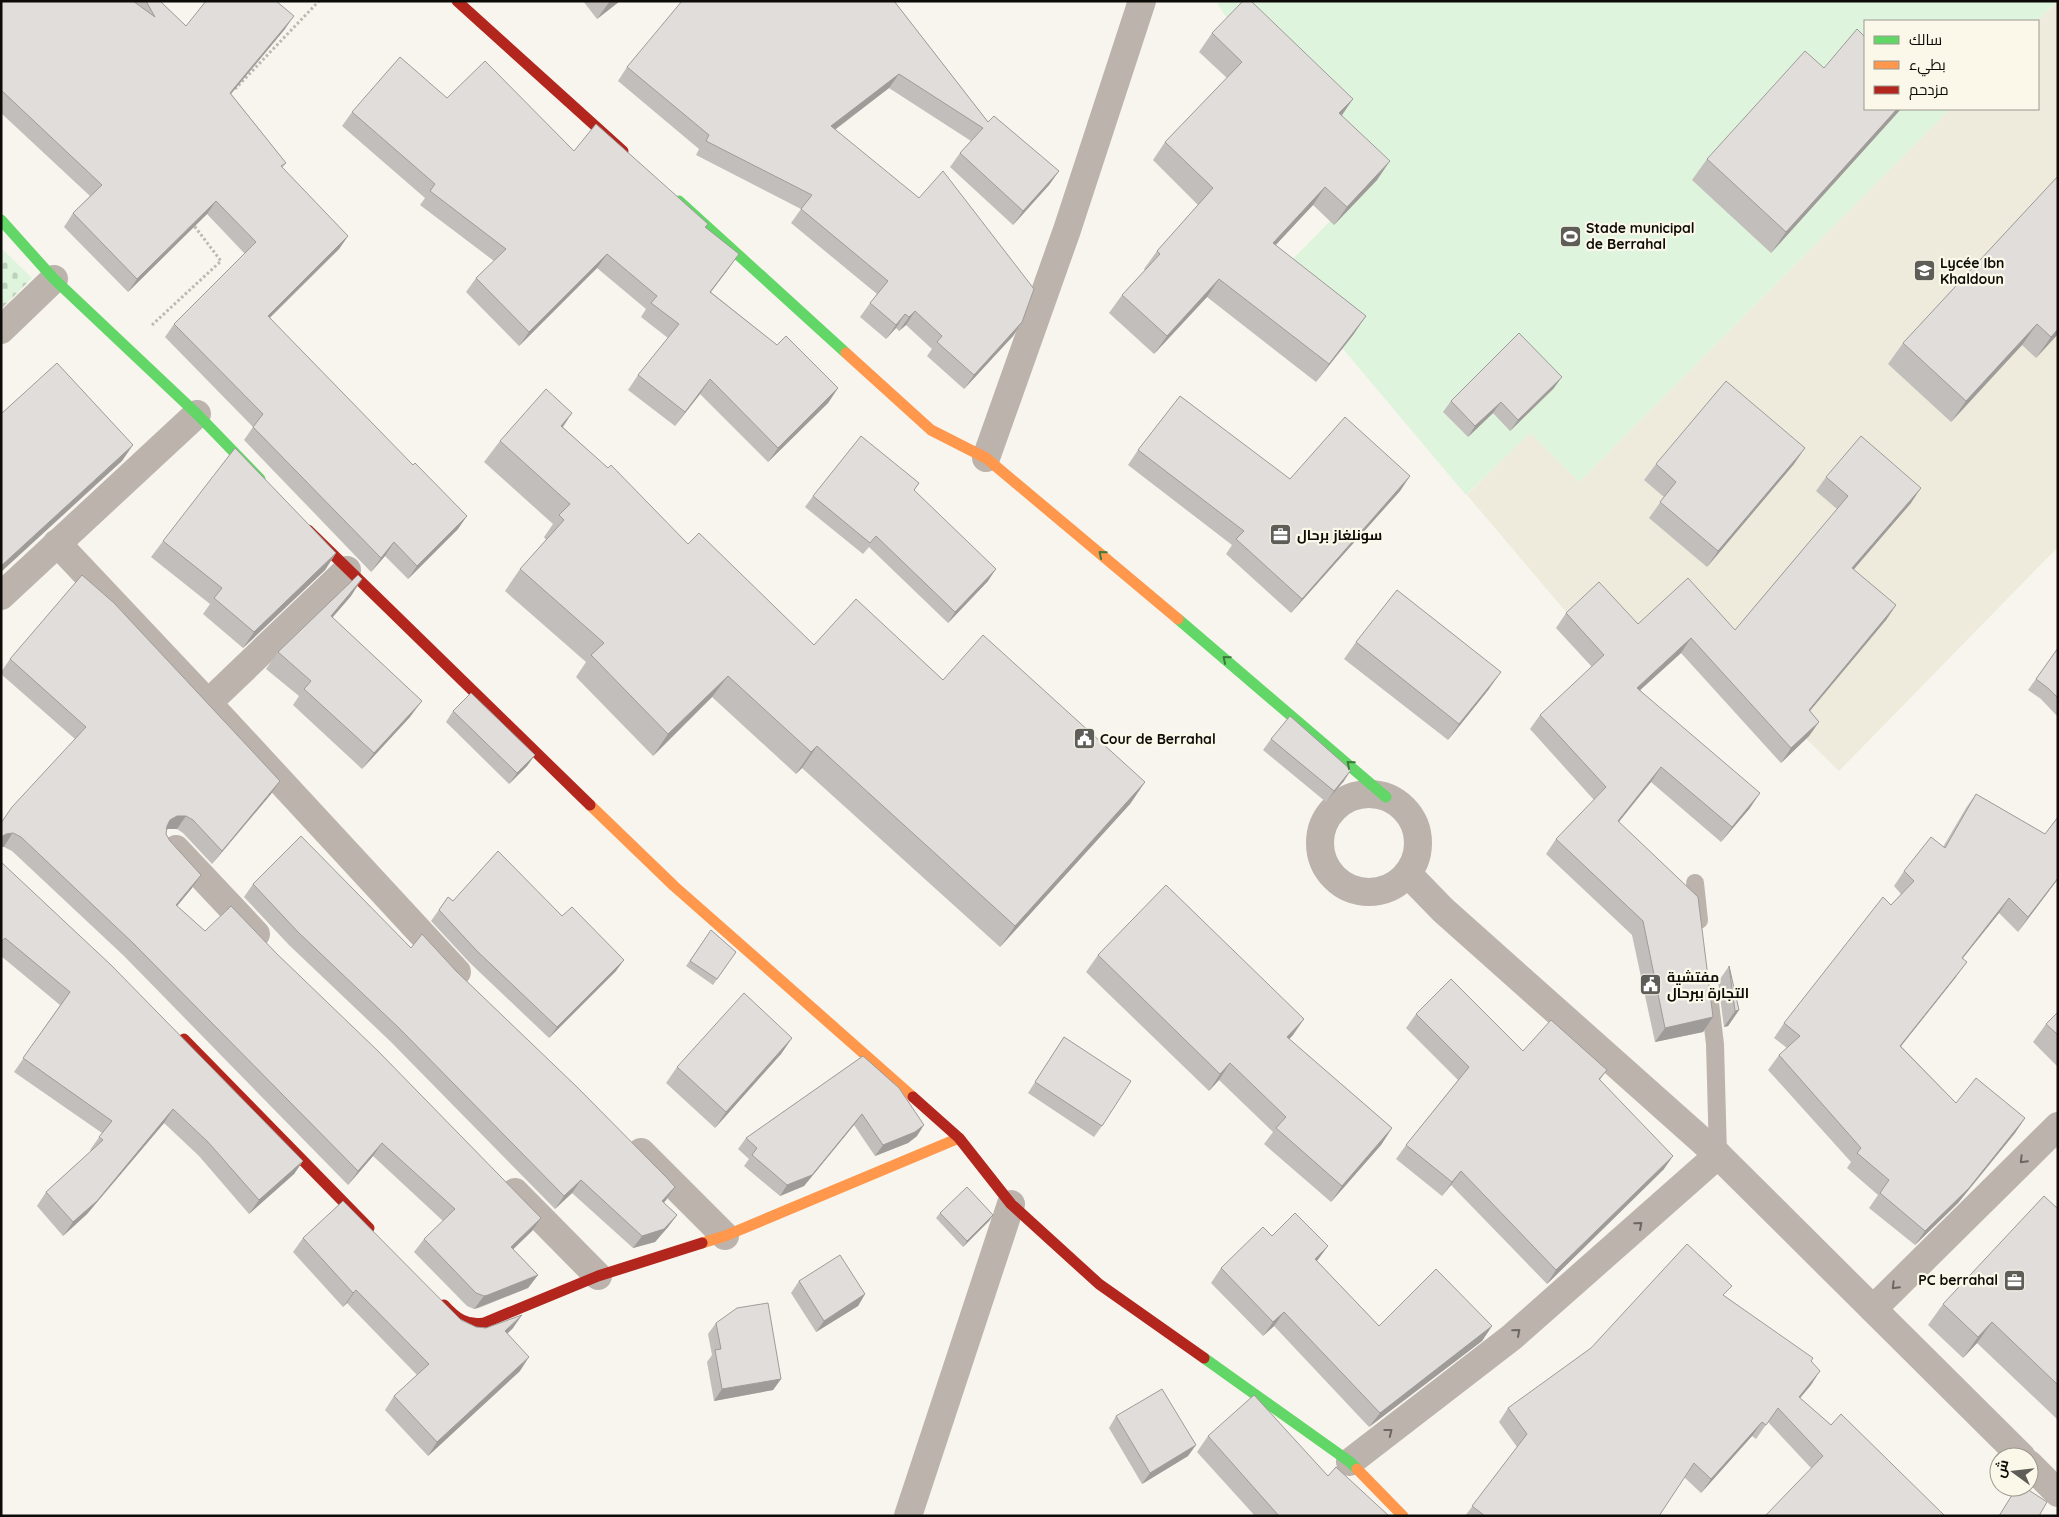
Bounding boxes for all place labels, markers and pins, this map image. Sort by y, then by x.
place label: Stade municipal de Berrahal [1586,219,1695,253]
sports icon: Stade municipal de Berrahal [1558,224,1582,248]
place label: Lycée Ibn Khaldoun [1940,254,2004,288]
school or university icon: Lycée Ibn Khaldoun [1912,259,1936,283]
office icon: سونلغاز برحال [1269,523,1293,547]
place label: سونلغاز برحال [1297,526,1382,544]
public building icon: Cour de Berrahal [1072,727,1096,751]
place label: Cour de Berrahal [1100,730,1216,748]
place label: مفتشية التجارة ببرحال [1667,968,1749,1002]
public building icon: مفتشية التجارة ببرحال [1639,973,1663,997]
office icon: PC berrahal [2002,1268,2026,1292]
place label: PC berrahal [1918,1271,1998,1289]

